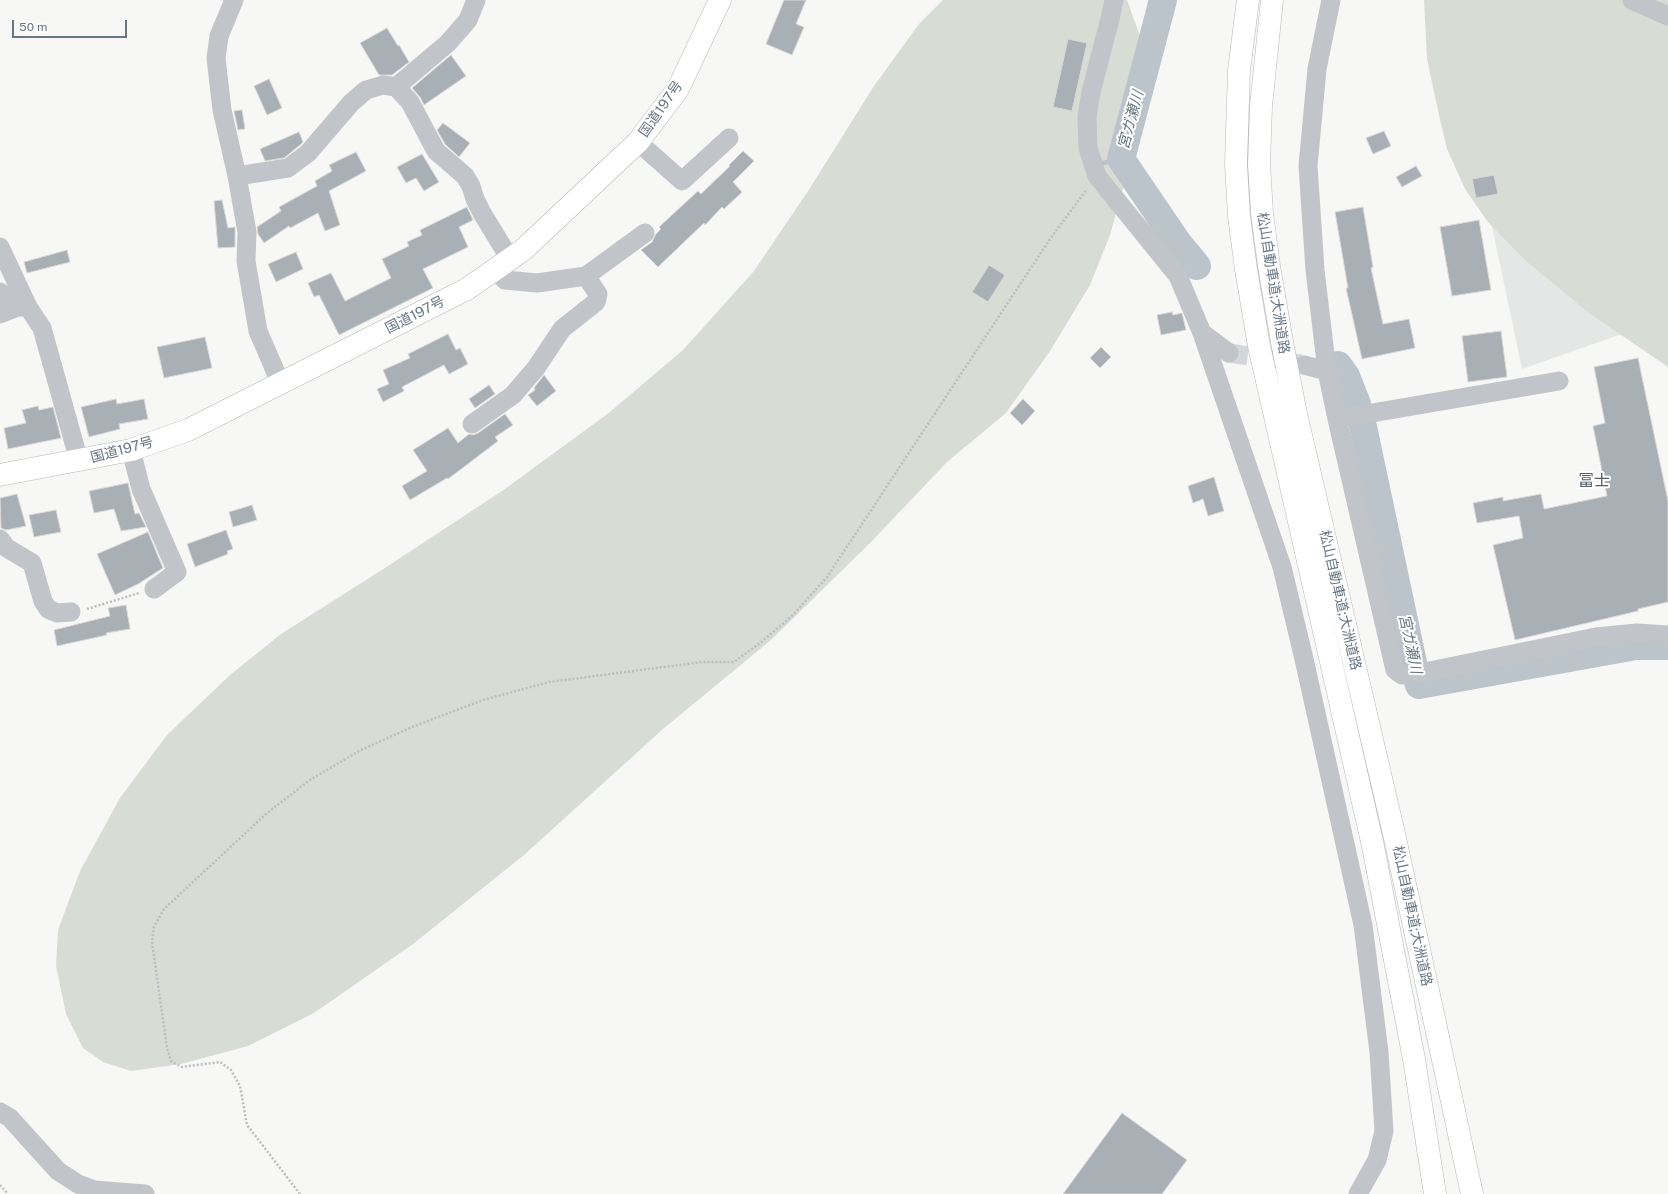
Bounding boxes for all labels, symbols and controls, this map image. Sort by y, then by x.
scale bar [14,12,129,38]
text: 50 m [19,20,47,34]
street label: 国道197号 [636,78,686,140]
water label: 宮ガ瀬川 [1115,89,1147,151]
street label: 松山自動車道;大洲道路 [1253,211,1293,355]
street label: 国道197号 [382,293,448,337]
street label: 国道197号 [89,434,155,466]
district label: 冨士 [1578,471,1610,491]
street label: 松山自動車道;大洲道路 [1316,528,1364,672]
water label: 宮ガ瀬川 [1395,613,1425,675]
street label: 松山自動車道;大洲道路 [1389,844,1435,988]

